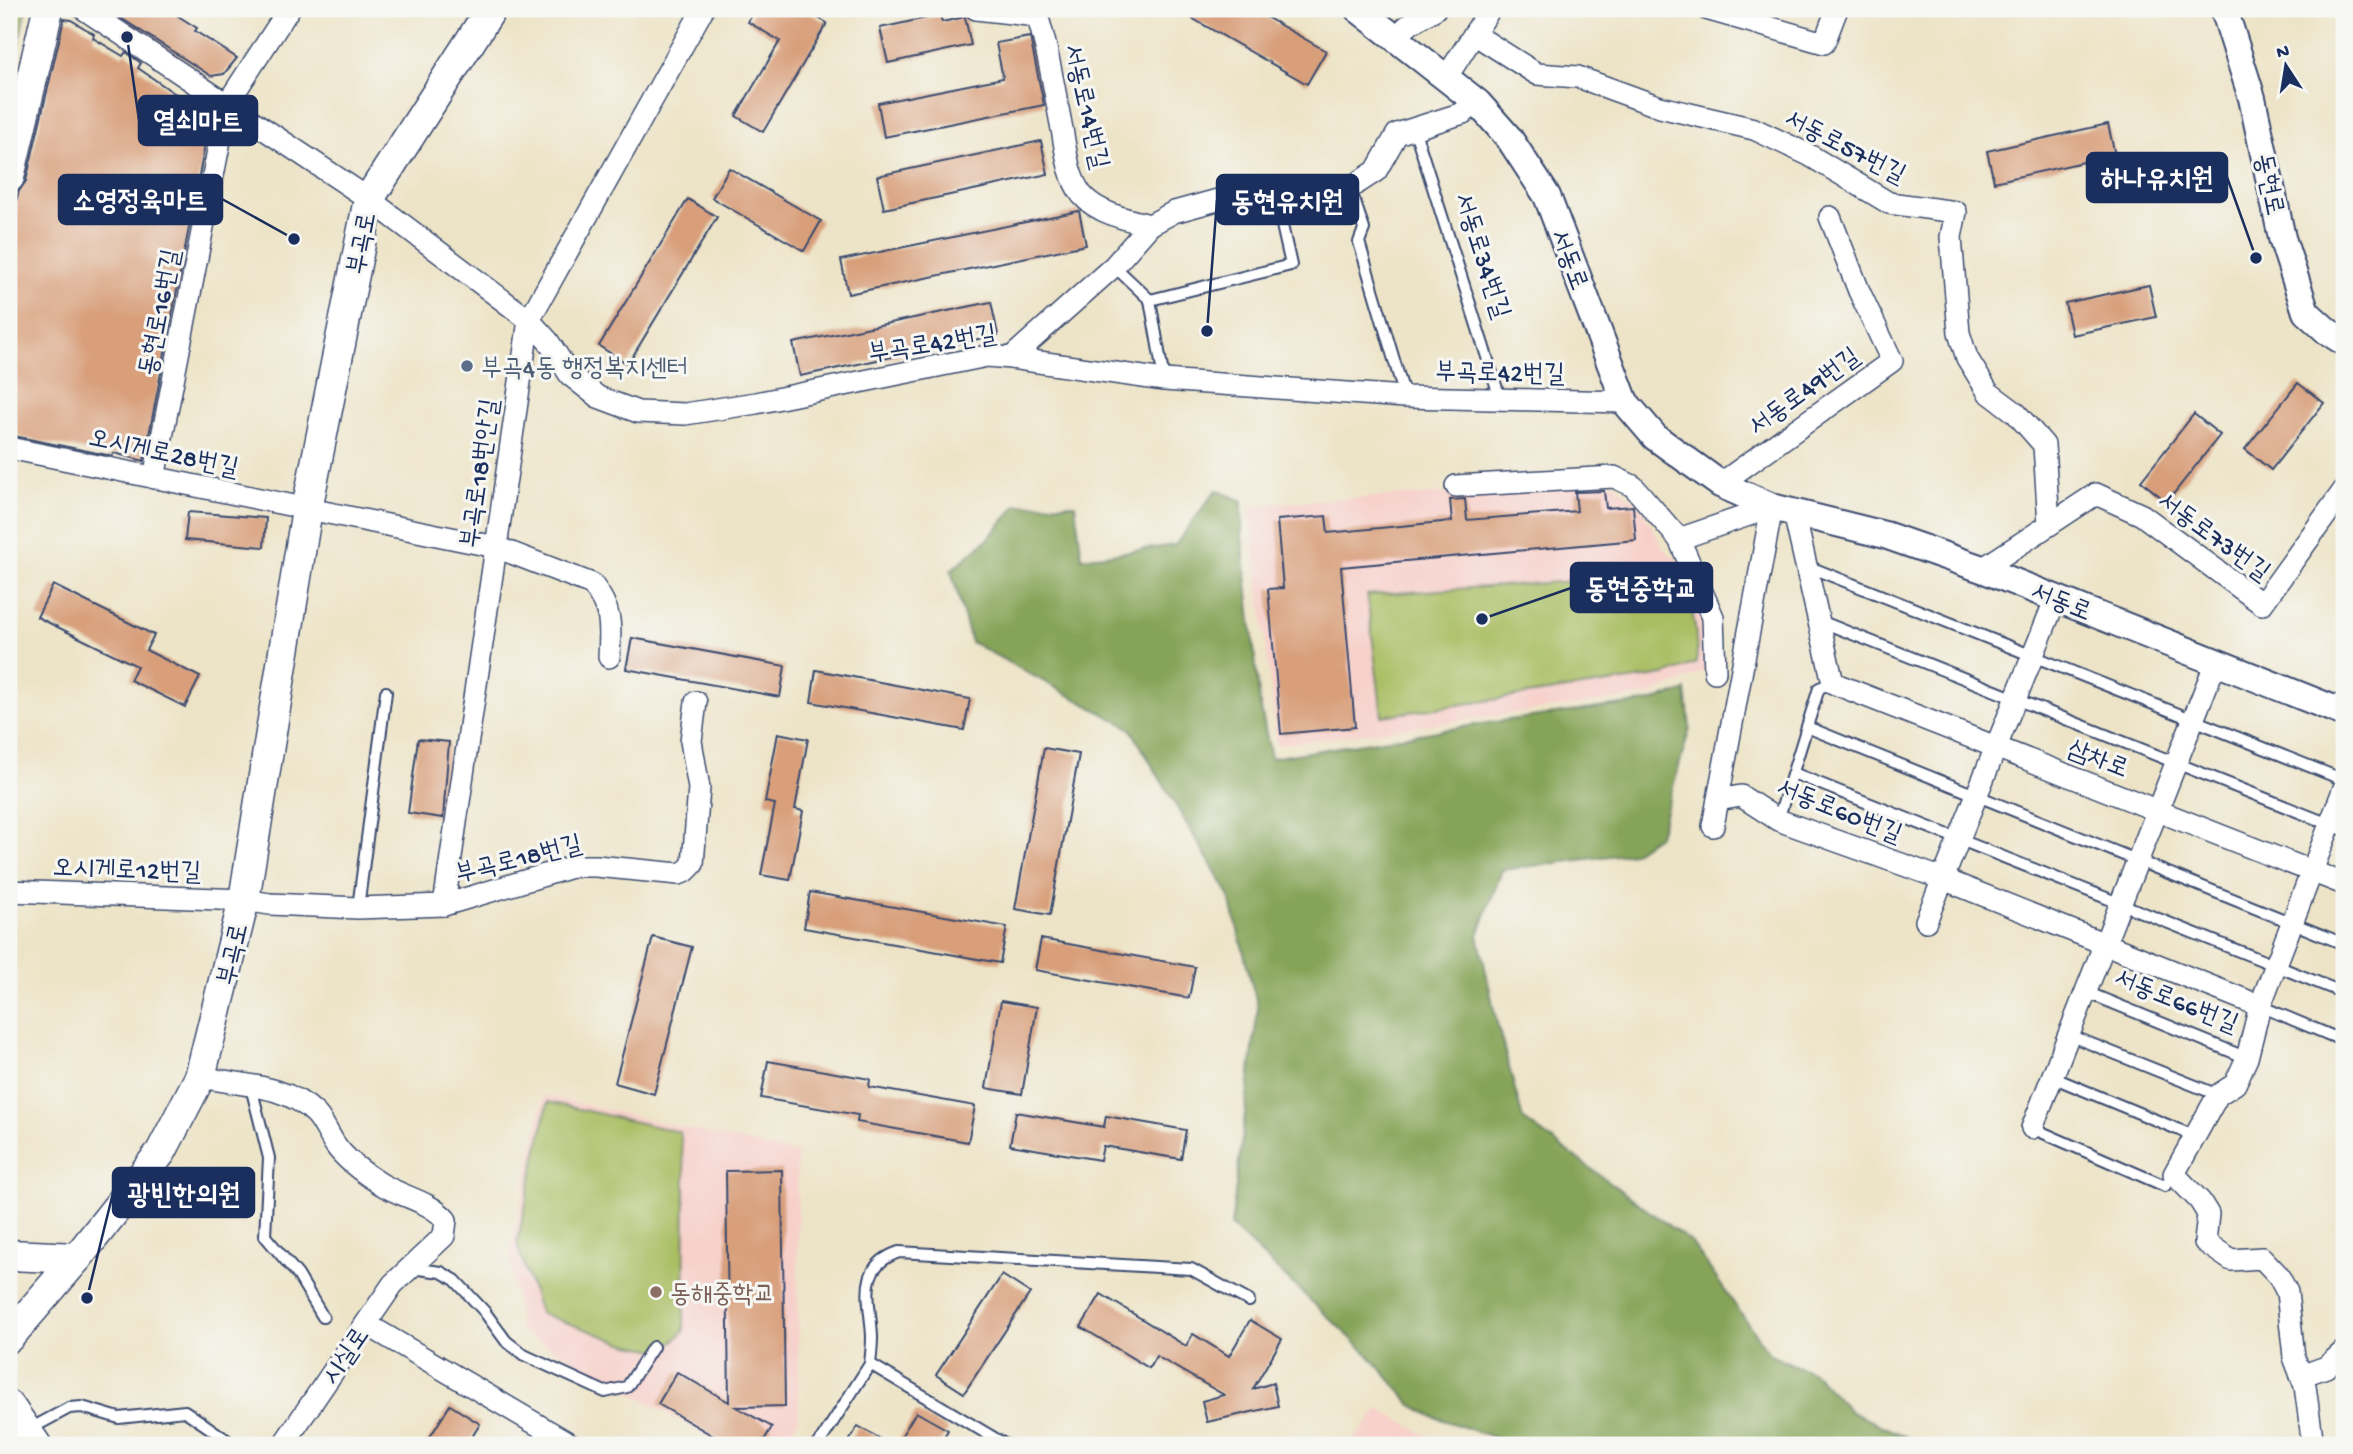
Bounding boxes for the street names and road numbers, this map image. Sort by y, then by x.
street label: 서동로14번길 [1054,41,1113,173]
street label: 서동로57번길 [1778,105,1910,193]
street label: 동현로 [2245,151,2288,219]
street label: 서동로34번길 [1445,190,1515,323]
street label: 부곡로 [343,210,386,278]
street label: 서동로 [1541,226,1593,295]
street label: 동현로16번길 [135,247,190,379]
street label: 부곡로42번길 [866,321,999,372]
street label: 서동로49번길 [1744,343,1867,444]
street label: 부곡로42번길 [1435,359,1565,392]
street label: 부곡로18번안길 [457,397,508,550]
street label: 오시게로28번길 [85,424,241,486]
street label: 서동로73번길 [2150,487,2275,590]
street label: 서동로 [2025,578,2095,630]
street label: 삼차로 [2063,735,2132,787]
street label: 서동로60번길 [1771,774,1906,852]
street label: 부곡로18번길 [453,831,586,892]
street label: 오시게로12번길 [52,854,202,891]
street label: 부곡로 [213,921,258,989]
street label: 서동로66번길 [2109,964,2242,1042]
street label: 시실로 [317,1323,378,1392]

